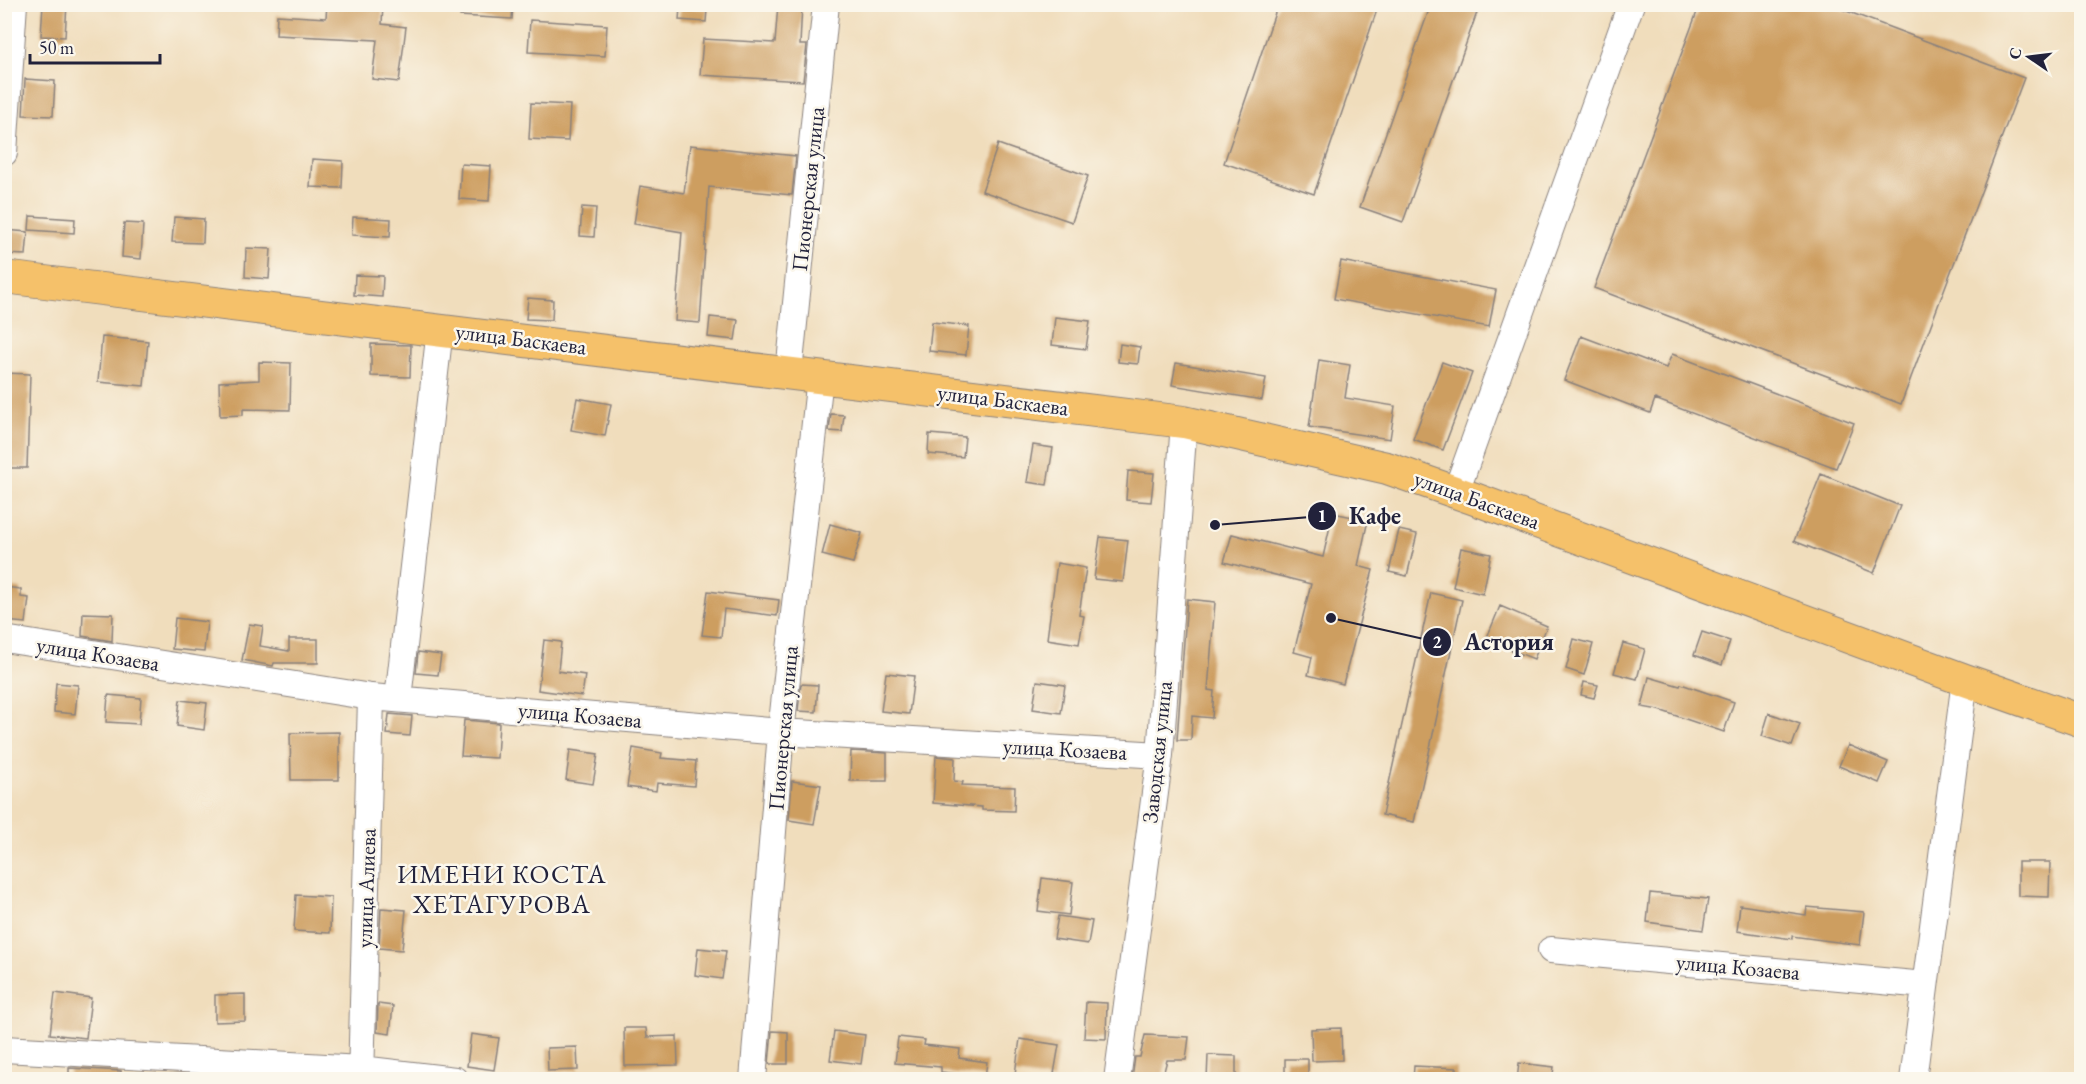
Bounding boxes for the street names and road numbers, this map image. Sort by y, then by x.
street label: Пионерская улица [785,105,831,273]
street label: улица Баскаева [454,317,588,361]
street label: улица Баскаева [936,378,1070,422]
street label: улица Баскаева [1410,464,1544,536]
street label: улица Козаева [34,630,162,678]
street label: Пионерская улица [761,644,805,812]
street label: Заводская улица [1135,679,1179,825]
street label: улица Козаева [517,695,643,735]
street label: улица Козаева [1002,731,1128,767]
street label: улица Алиева [349,827,383,948]
street label: улица Козаева [1675,947,1801,987]

